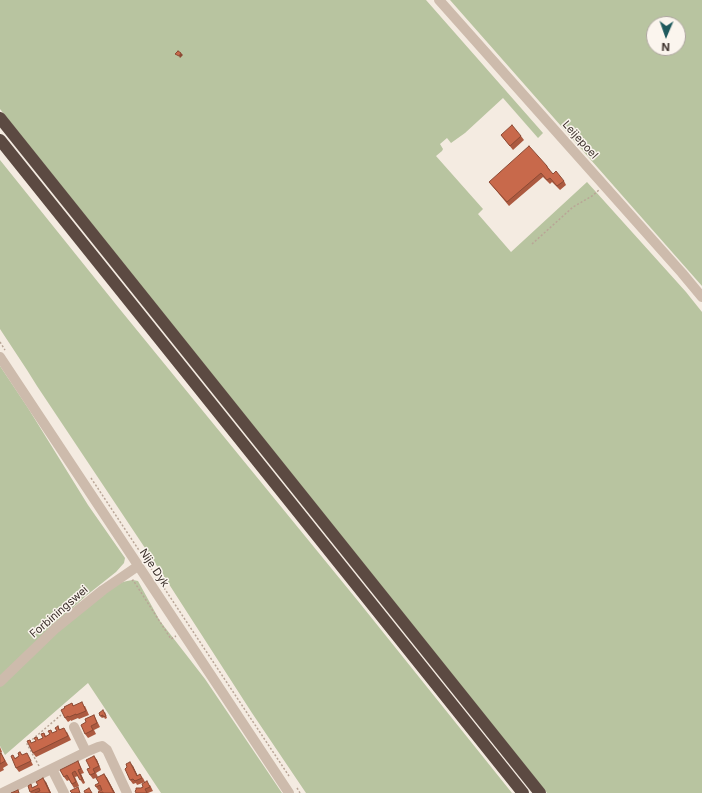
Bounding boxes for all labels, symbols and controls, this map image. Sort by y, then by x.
north arrow [646,16,686,56]
text: N [661,40,670,54]
street label: Leijepoel [559,118,601,162]
street label: Nije Dyk [136,546,172,590]
street label: Forbiningswei [27,583,91,641]

